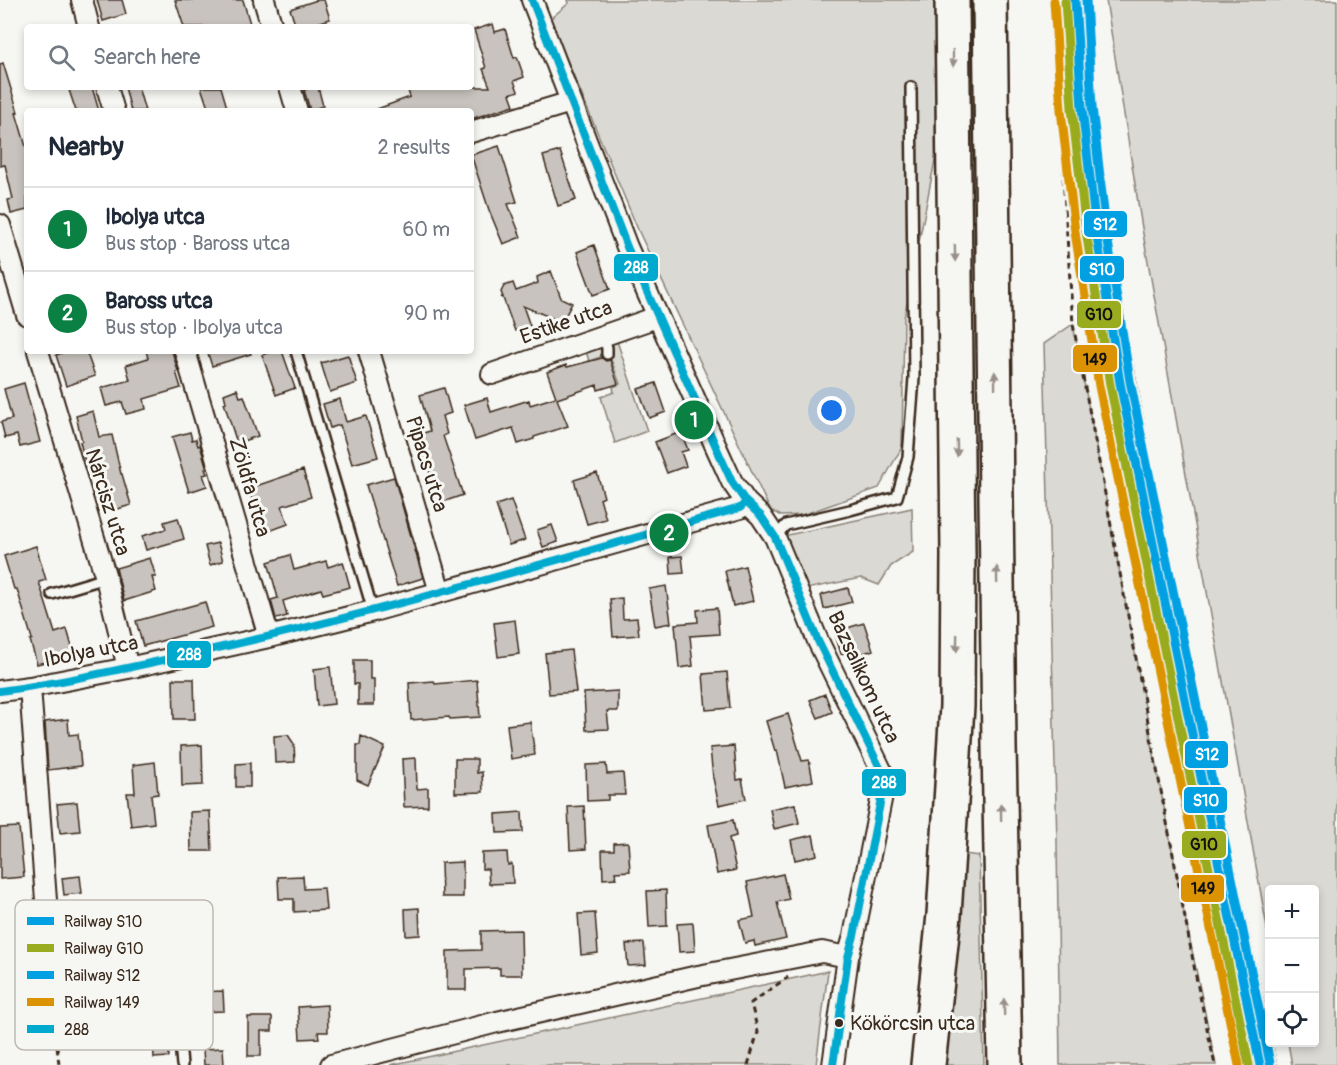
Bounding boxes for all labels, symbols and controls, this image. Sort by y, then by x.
search box [24,24,474,90]
icon: search [45,41,78,74]
text: Search here [93,43,200,71]
one-way arrow [948,49,957,68]
text: Nearby [48,131,124,163]
text: 2 results [378,135,450,160]
text: Ibolya utca [105,203,205,231]
line badge: S12 [1083,210,1128,238]
text: S12 [1093,215,1117,235]
text: 1 [64,217,71,242]
text: 60 m [403,217,450,242]
text: Bus stop · Baross utca [105,231,290,256]
one-way arrow [950,244,960,263]
line badge: 288 [613,253,659,282]
line badge: S10 [1079,255,1125,283]
text: 288 [623,258,649,278]
text: S10 [1089,260,1115,280]
text: Baross utca [105,287,213,315]
street label: Estike utca [517,294,616,351]
line badge: G10 [1076,300,1122,329]
text: 2 [62,301,73,326]
text: 90 m [404,301,450,326]
text: G10 [1085,305,1113,325]
text: Bus stop · Ibolya utca [105,315,283,340]
line badge: 149 [1072,344,1118,373]
text: 149 [1083,350,1107,370]
one-way arrow [990,370,999,389]
your location [817,396,846,425]
pin: 1 [674,398,714,442]
street label: Pipacs utca [399,413,454,515]
street label: Zöldfa utca [222,434,277,540]
one-way arrow [952,439,962,458]
street label: Nárcisz utca [78,445,137,559]
pin: 2 [650,510,688,556]
one-way arrow [992,565,1002,584]
street label: Bazsalikom utca [821,607,906,748]
street label: Ibolya utca [42,629,140,674]
one-way arrow [952,634,962,653]
line badge: 288 [166,640,212,669]
text: 288 [176,645,202,665]
line badge: S12 [1184,740,1229,769]
text: S12 [1195,745,1219,765]
line badge: 288 [861,768,907,797]
text: 288 [871,773,897,793]
line badge: S10 [1183,786,1228,814]
text: S10 [1193,791,1219,811]
one-way arrow [996,802,1005,821]
line badge: G10 [1181,830,1227,859]
text: G10 [1190,835,1218,855]
line badge: 149 [1180,874,1225,903]
text: 149 [1191,879,1215,899]
map controls [1265,885,1319,1047]
button: + [1265,885,1319,939]
legend [15,900,213,1050]
text: Railway S10 [64,912,142,932]
text: Railway G10 [64,939,144,959]
button: − [1265,939,1319,993]
text: Railway S12 [64,966,140,986]
text: Railway 149 [64,993,140,1013]
button: locate [1265,993,1319,1047]
one-way arrow [999,997,1009,1016]
place label: Kökörcsin utca [850,1011,975,1036]
marker: Kökörcsin utca [833,1017,845,1029]
text: 288 [64,1020,89,1040]

